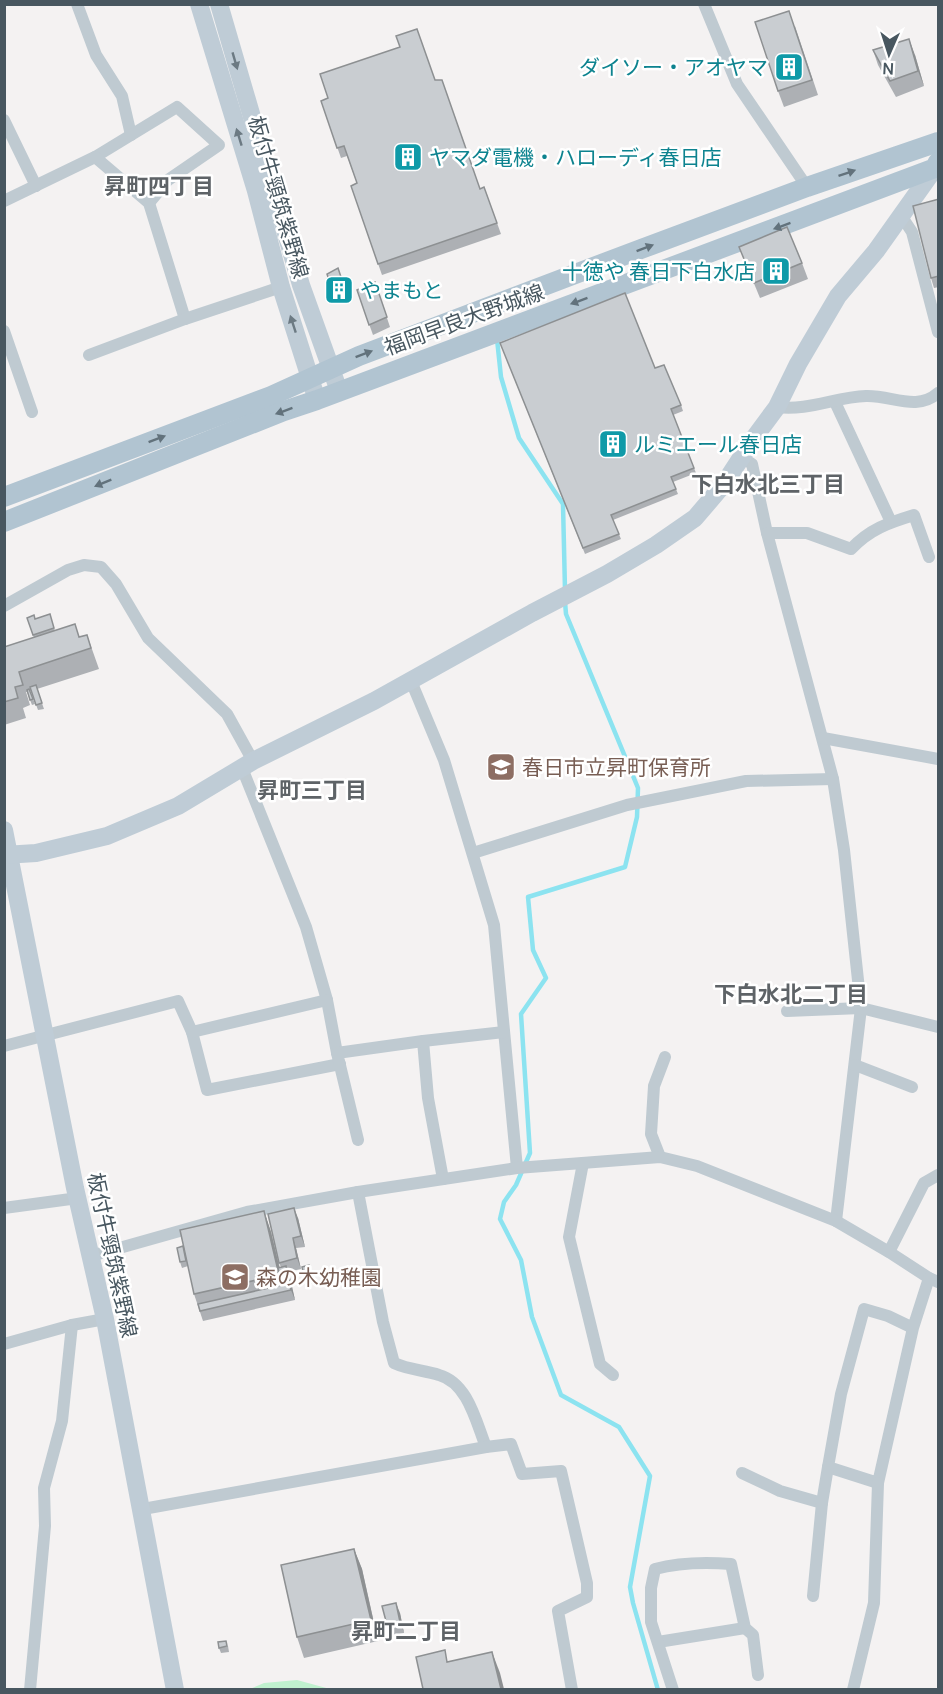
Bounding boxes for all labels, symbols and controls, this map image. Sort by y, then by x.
north arrow [859,24,919,84]
building icon: ダイソー・アオヤマ [773,51,805,83]
one-way arrow [231,52,240,70]
place label: ダイソー・アオヤマ [579,53,768,81]
text: N [882,58,895,80]
street label: 板付牛頸筑紫野線 [242,112,316,282]
one-way arrow [234,128,243,146]
building icon: ヤマダ電機・ハローディ春日店 [392,141,424,173]
place label: ヤマダ電機・ハローディ春日店 [429,143,722,171]
one-way arrow [838,168,856,177]
district label: 昇町四丁目 [104,171,214,201]
one-way arrow [773,221,791,231]
one-way arrow [636,242,654,252]
building icon: 十徳や 春日下白水店 [760,255,792,287]
place label: 十徳や 春日下白水店 [562,257,755,285]
building icon: やまもと [323,274,355,306]
place label: やまもと [360,276,444,304]
street label: 福岡早良大野城線 [380,277,548,361]
one-way arrow [570,297,588,307]
one-way arrow [288,315,297,333]
one-way arrow [355,349,373,359]
one-way arrow [275,407,293,417]
building icon: ルミエール春日店 [597,428,629,460]
place label: ルミエール春日店 [634,430,802,458]
one-way arrow [149,433,167,443]
district label: 下白水北三丁目 [691,469,845,499]
one-way arrow [94,478,112,488]
school or university icon: 春日市立昇町保育所 [485,751,517,783]
place label: 春日市立昇町保育所 [522,753,711,781]
district label: 昇町三丁目 [257,775,367,805]
district label: 下白水北二丁目 [714,979,868,1009]
street label: 板付牛頸筑紫野線 [82,1170,144,1340]
school or university icon: 森の木幼稚園 [219,1261,251,1293]
place label: 森の木幼稚園 [256,1263,382,1291]
district label: 昇町二丁目 [351,1616,461,1646]

